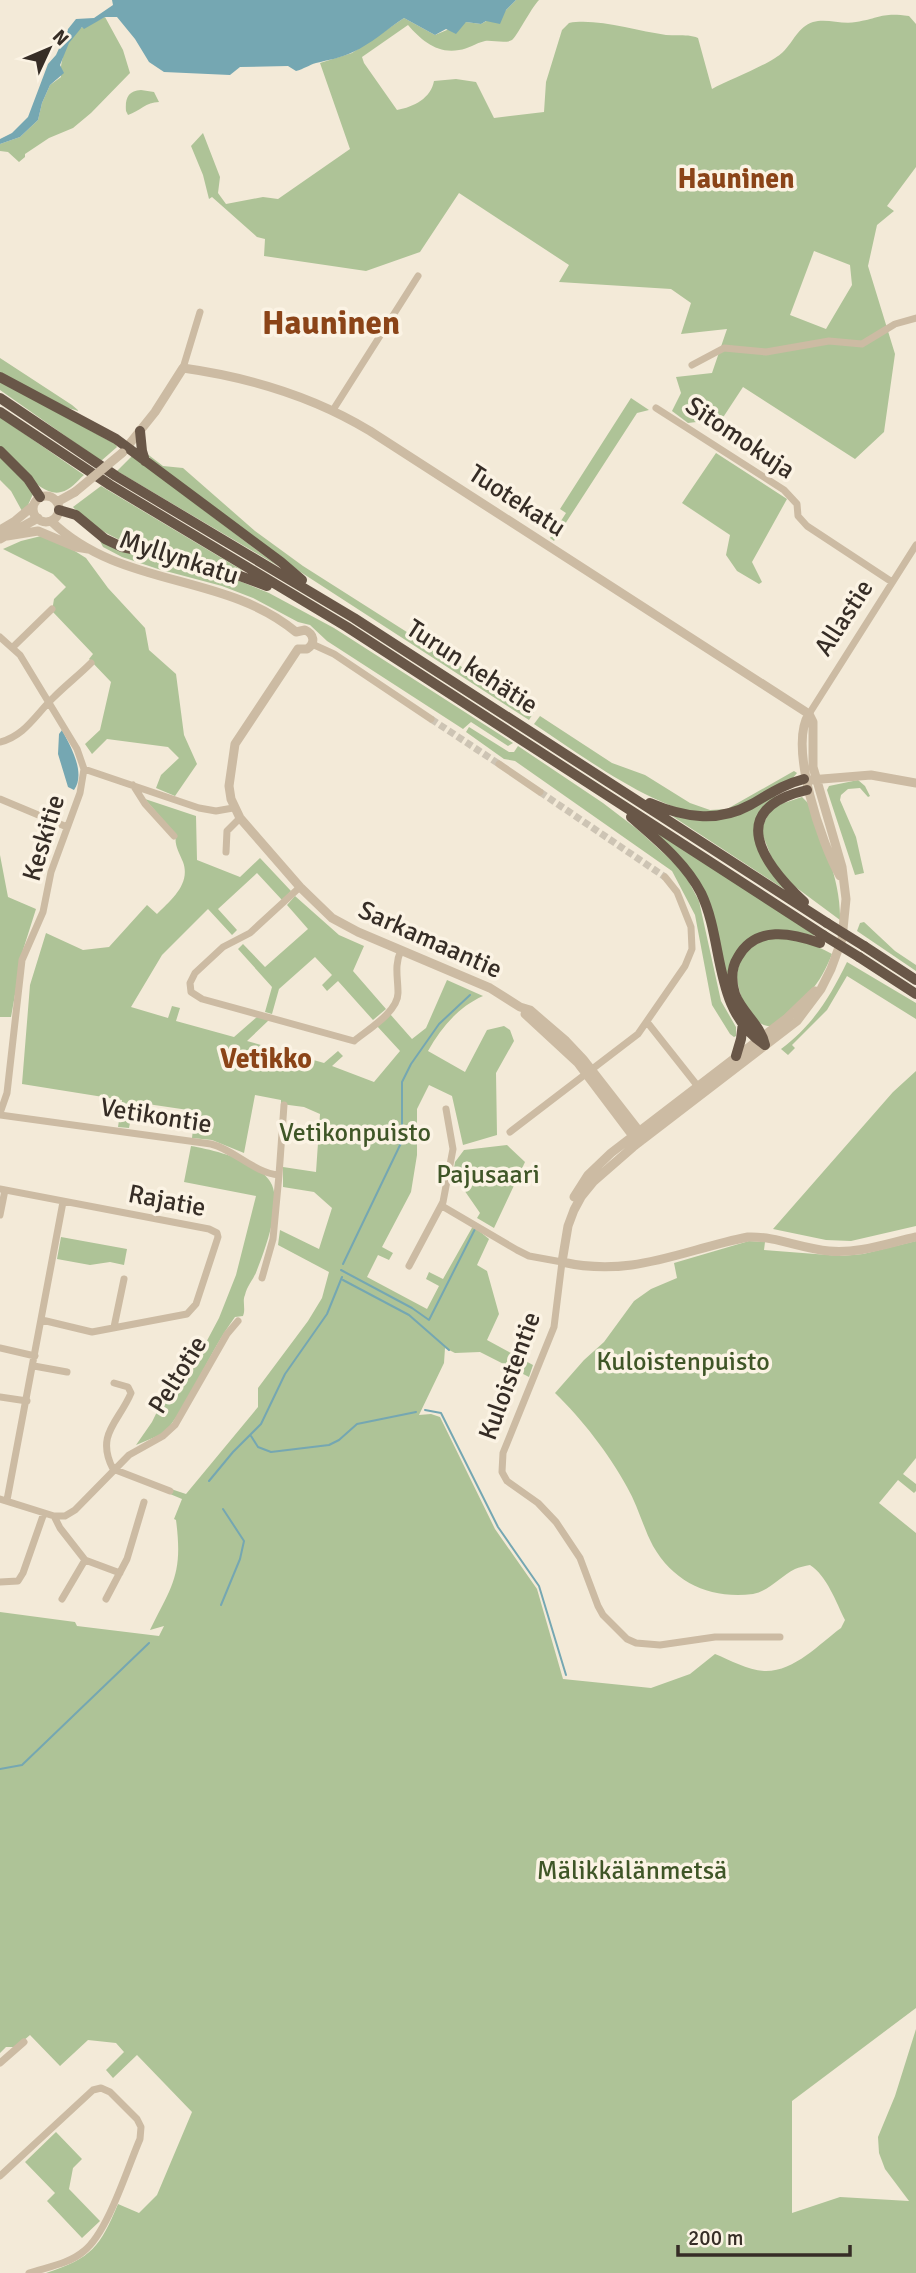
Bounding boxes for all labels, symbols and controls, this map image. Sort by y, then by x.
north arrow [14,14,84,84]
text: N [47,25,74,51]
district label: Hauninen [677,162,795,196]
district label: Hauninen [262,303,400,344]
street label: Sitomokuja [679,390,801,486]
street label: Tuotekatu [462,458,572,544]
street label: Myllynkatu [115,524,243,592]
street label: Allastie [808,574,880,662]
street label: Turun kehätie [400,613,544,721]
street label: Keskitie [16,791,72,885]
street label: Sarkamaantie [353,894,507,986]
district label: Vetikko [220,1042,312,1076]
street label: Vetikontie [98,1091,214,1141]
park label: Vetikonpuisto [279,1117,431,1149]
park label: Pajusaari [436,1159,540,1191]
street label: Rajatie [126,1178,208,1224]
street label: Kuloistentie [472,1308,548,1444]
street label: Peltotie [142,1330,214,1420]
park label: Kuloistenpuisto [596,1346,770,1378]
park label: Mälikkälänmetsä [537,1855,727,1887]
scale bar [678,2214,850,2258]
text: 200 m [688,2225,743,2251]

